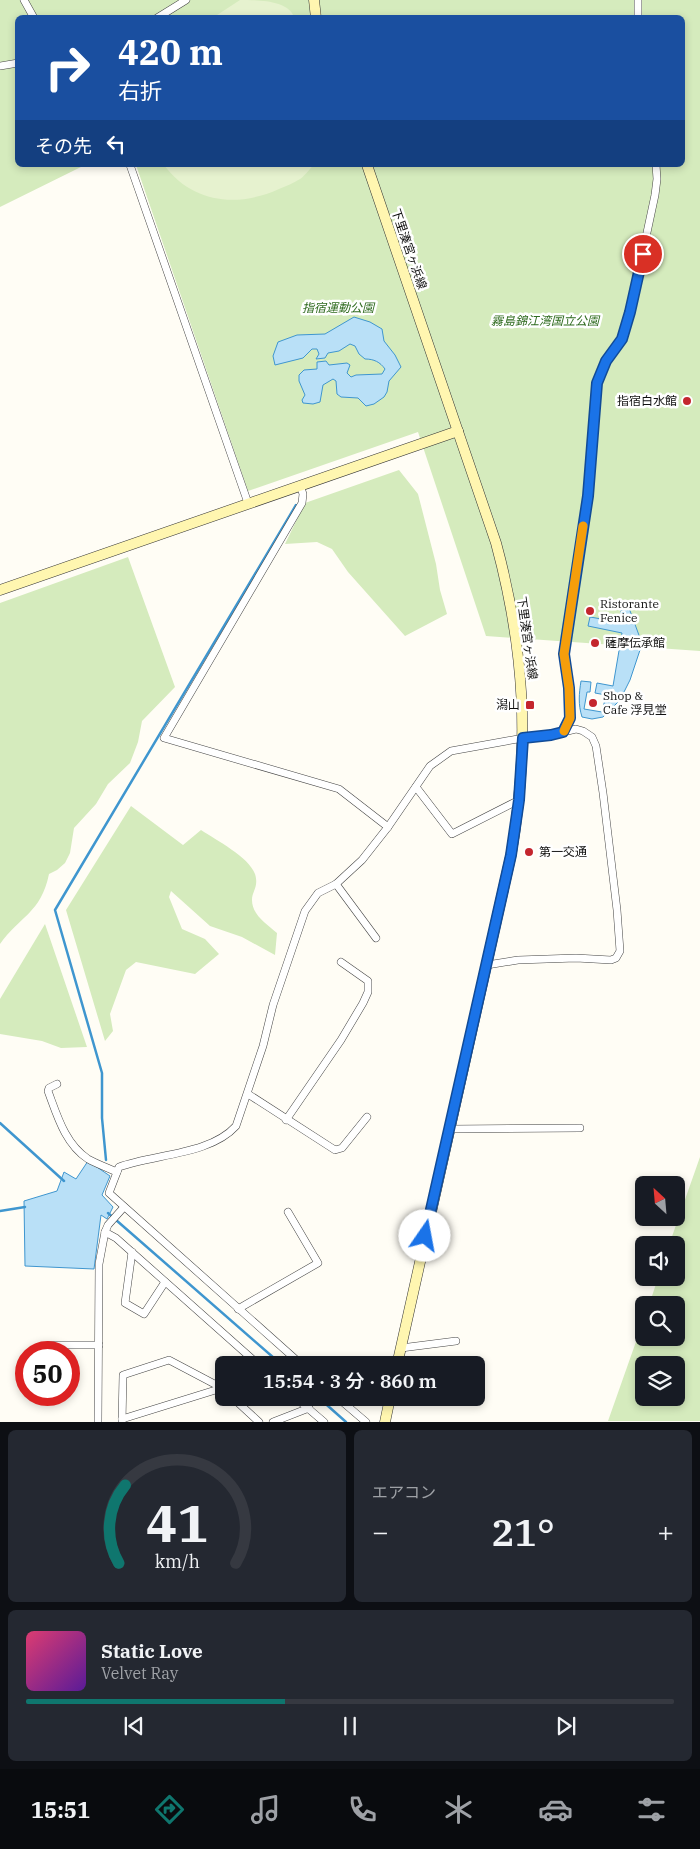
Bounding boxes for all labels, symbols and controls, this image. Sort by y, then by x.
text: 420 m [118,29,223,75]
icon: right [35,35,100,100]
text: 右折 [118,76,162,105]
icon: left [102,130,130,158]
text: その先 [35,134,92,158]
street label: 下里湊宮ヶ浜線 [389,207,430,291]
pin [622,233,664,275]
icon: arrive [629,240,657,268]
park label: 指宿運動公園 [302,300,376,315]
park label: 霧島錦江湾国立公園 [491,313,601,328]
place label: 指宿白水館 [617,393,677,408]
marker: 指宿白水館 [681,395,693,407]
street label: 下里湊宮ヶ浜線 [514,595,541,681]
place label: Ristorante Fenice [600,596,659,625]
marker: Ristorante Fenice [584,605,596,617]
place label: 薩摩伝承館 [605,635,665,650]
marker: 薩摩伝承館 [589,637,601,649]
place label: Shop & Cafe 浮見堂 [603,688,666,717]
place label: 潟山 [496,697,520,712]
marker: Shop & Cafe 浮見堂 [587,697,599,709]
marker: 潟山 [524,699,536,711]
place label: 第一交通 [539,844,587,859]
marker: 第一交通 [523,846,535,858]
north arrow [635,1176,685,1226]
map controls [635,1176,685,1406]
position arrow [398,1209,450,1261]
button: sound [635,1236,685,1286]
button: search [635,1296,685,1346]
speed limit sign: 50 [15,1341,80,1406]
button: layers [635,1356,685,1406]
text: 15:54 · 3 分 · 860 m [263,1369,437,1393]
text: エアコン [372,1482,436,1502]
text: 41 [146,1489,208,1556]
text: 21° [491,1507,555,1556]
text: − [372,1513,389,1550]
text: + [657,1513,674,1550]
text: km/h [154,1550,200,1573]
text: Static Love [101,1639,203,1663]
text: Velvet Ray [101,1663,178,1683]
icon: previous [120,1712,148,1740]
icon: pause [336,1712,364,1740]
icon: next [552,1712,580,1740]
icon: directions [152,1792,187,1827]
icon: music [248,1792,283,1827]
icon: phone [345,1792,380,1827]
icon: climate [441,1792,476,1827]
icon: car [538,1792,573,1827]
icon: filters [634,1792,669,1827]
text: 15:51 [31,1795,90,1824]

